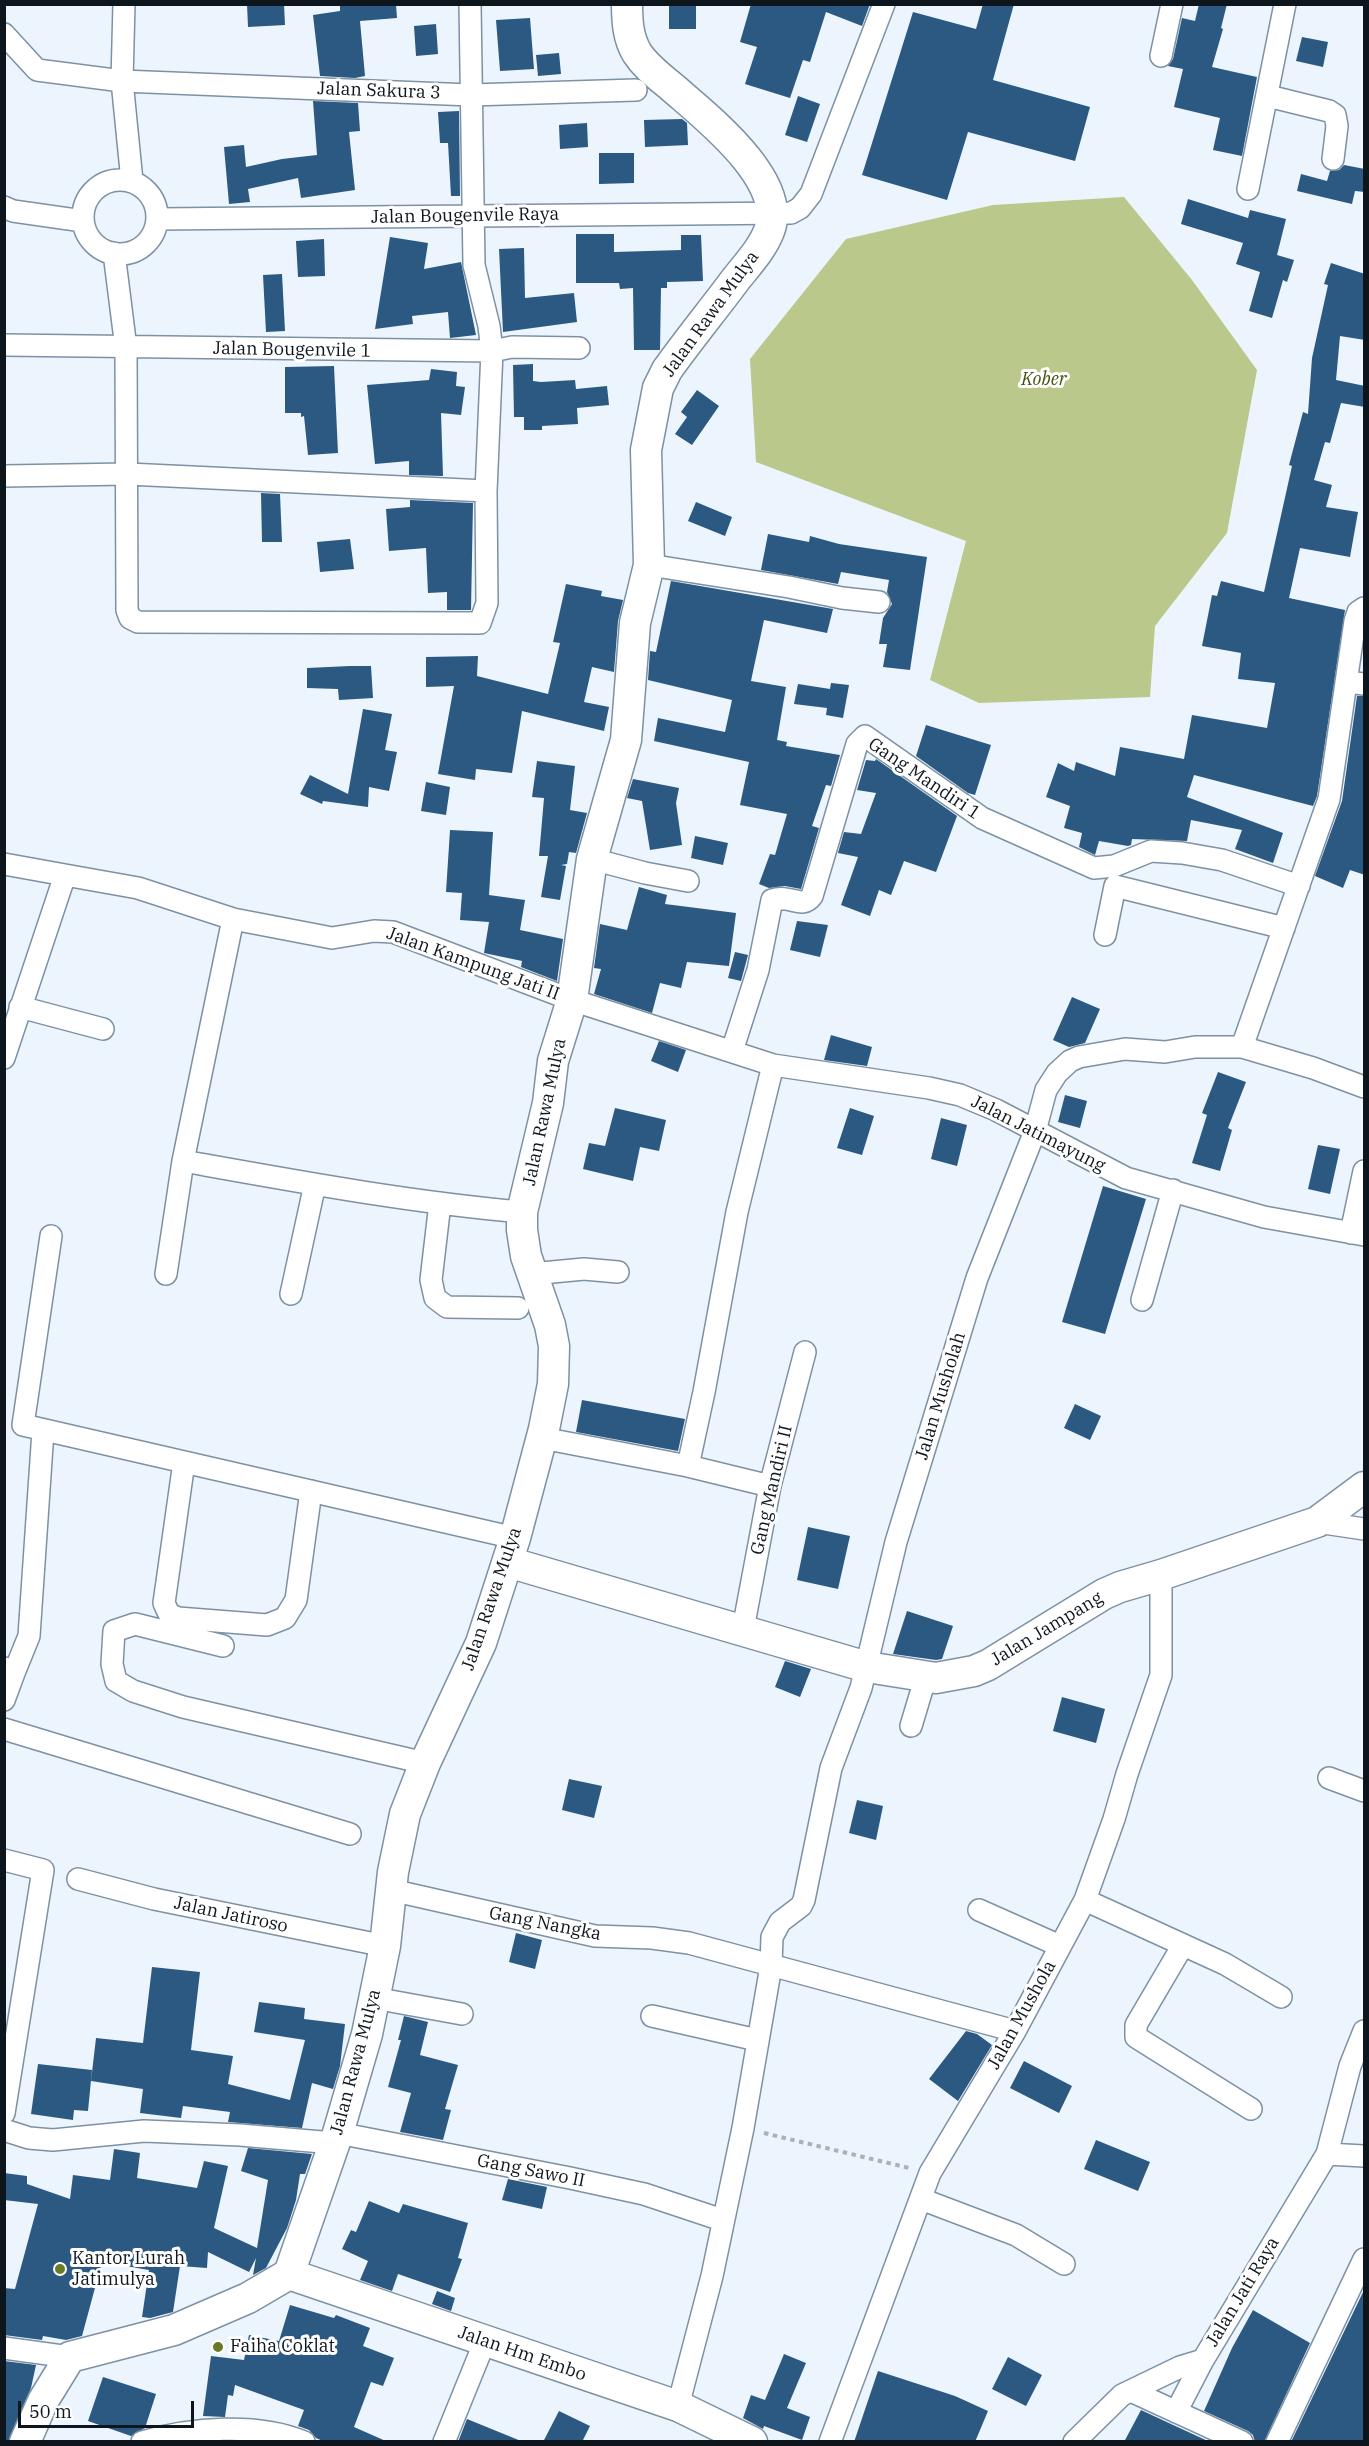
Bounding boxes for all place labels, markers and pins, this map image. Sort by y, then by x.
place label: Kantor Lurah Jatimulya [72,2248,185,2290]
marker: Kantor Lurah Jatimulya [53,2262,67,2276]
place label: Faiha Coklat [230,2336,335,2358]
marker: Faiha Coklat [211,2340,225,2354]

